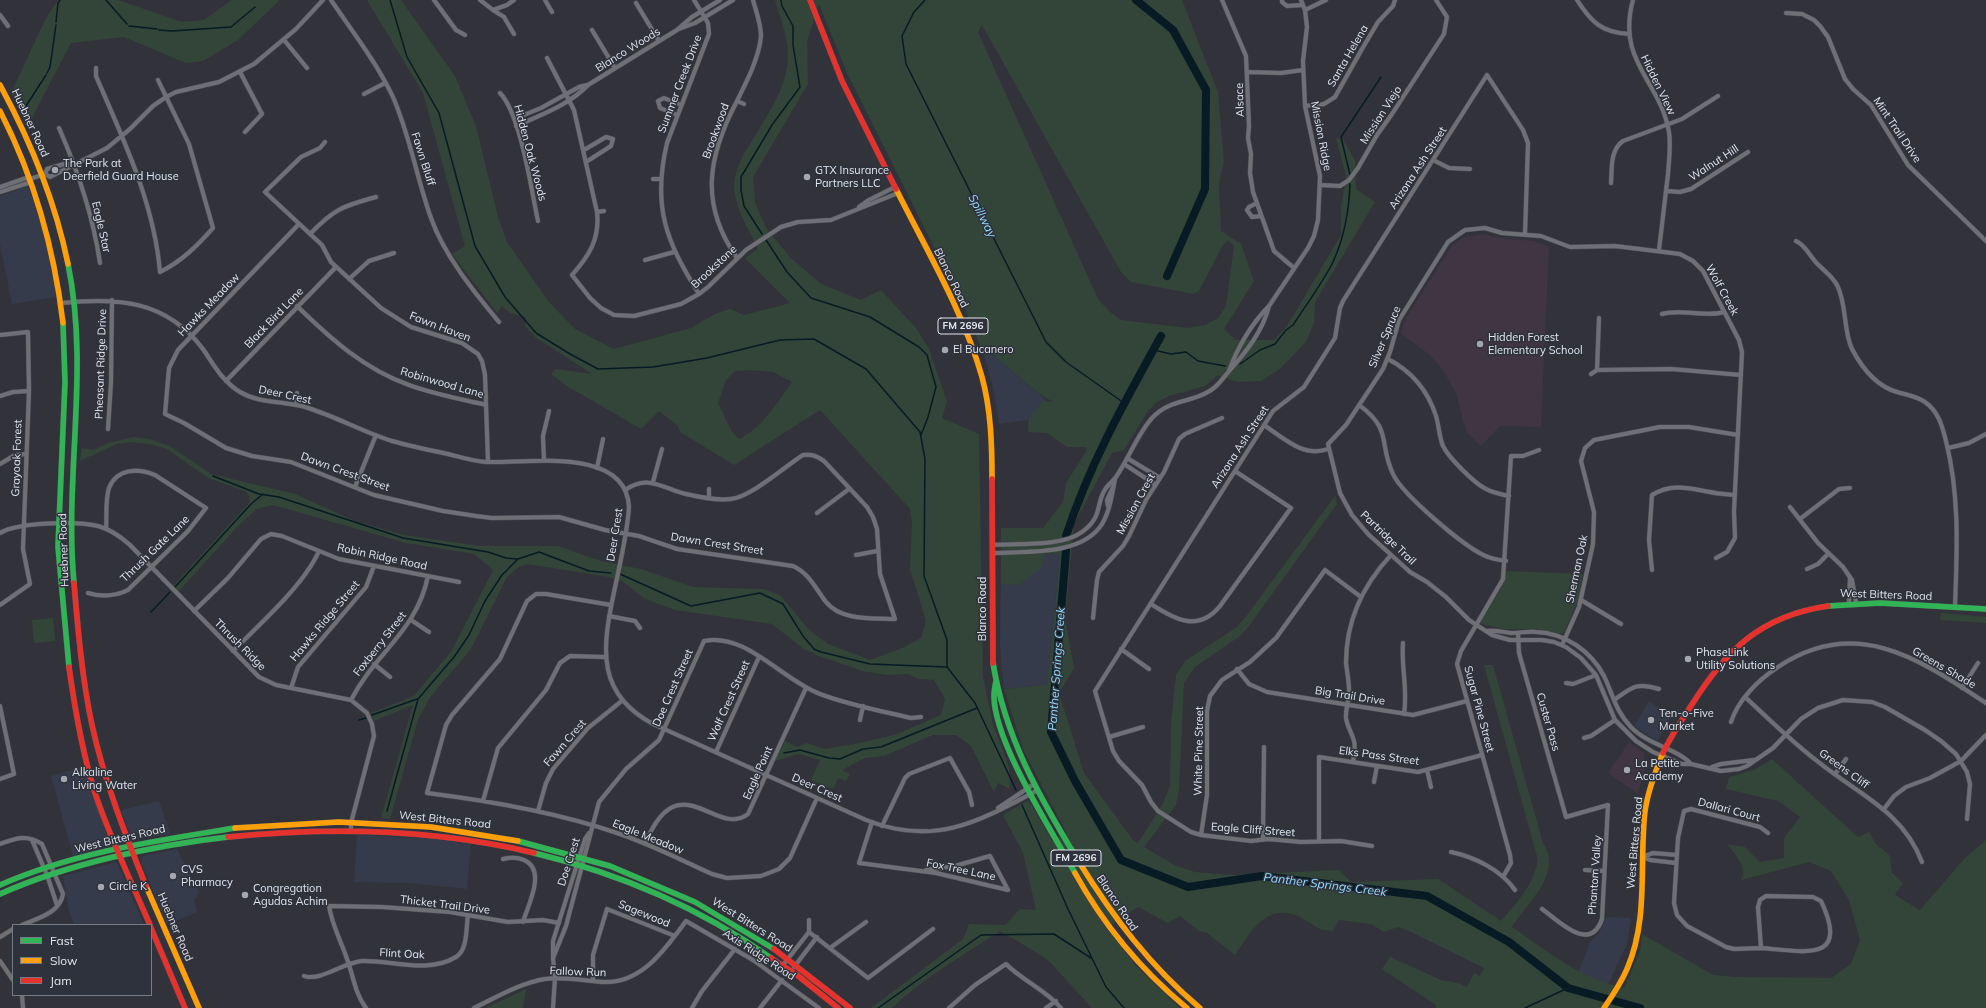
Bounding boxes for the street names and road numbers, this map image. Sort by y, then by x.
street label: Santa Helena [1325,23,1371,89]
street label: Blanco Woods [593,25,663,75]
street label: Summer Creek Drive [655,33,705,135]
street label: Hidden View [1638,53,1678,117]
street label: Alsace [1233,83,1247,117]
street label: Mission Viejo [1357,84,1405,146]
street label: Huebner Road [8,87,52,159]
street label: Mint Trail Drive [1870,95,1924,165]
street label: Mission Ridge [1308,100,1334,172]
street label: Brookwood [700,101,732,161]
street label: Hidden Oak Woods [511,103,549,203]
street label: Arizona Ash Street [1386,124,1450,212]
street label: Fawn Bluff [408,131,438,187]
street label: Walnut Hill [1687,142,1741,184]
street label: Eagle Star [89,200,113,254]
street label: Brookstone [688,243,740,291]
street label: Blanco Road [931,246,971,310]
street label: Wolf Creek [1703,262,1741,318]
street label: Hawks Meadow [175,271,243,339]
street label: Black Bird Lane [242,285,306,351]
street label: Silver Spruce [1366,304,1404,370]
street label: Pheasant Ridge Drive [92,309,110,419]
street label: Fawn Haven [408,309,472,345]
road number: FM 2696 [938,318,988,334]
street label: Robinwood Lane [399,365,485,401]
street label: Deer Crest [257,383,313,407]
street label: Arizona Ash Street [1208,403,1272,491]
street label: Grayoak Forest [9,419,25,497]
street label: Dawn Crest Street [299,450,391,494]
street label: Mission Crest [1114,471,1158,537]
street label: Deer Crest [604,507,626,563]
street label: Partridge Trail [1358,508,1418,568]
street label: Huebner Road [56,513,72,587]
street label: Thrush Gate Lane [118,513,192,585]
street label: Dawn Crest Street [670,530,764,558]
street label: Sherman Oak [1563,534,1591,604]
street label: Robin Ridge Road [336,541,428,573]
street label: Blanco Road [976,577,990,641]
street label: Hawks Ridge Street [287,578,363,664]
street label: West Bitters Road [1840,587,1932,603]
street label: Foxberry Street [351,609,409,679]
street label: Thrush Ridge [211,616,269,674]
street label: Greens Shade [1910,644,1978,692]
street label: Doe Crest Street [650,647,696,729]
street label: Wolf Crest Street [705,659,753,743]
street label: Sugar Pine Street [1461,664,1497,754]
street label: Big Trail Drive [1314,684,1386,708]
street label: Custer Pass [1533,691,1563,753]
street label: White Pine Street [1192,706,1206,796]
street label: Fawn Crest [541,717,589,769]
street label: Eagle Point [740,744,776,802]
street label: Elks Pass Street [1338,744,1420,768]
street label: Greens Cliff [1816,746,1872,792]
street label: Deer Crest [790,771,844,805]
street label: Dallari Court [1696,795,1762,825]
street label: West Bitters Road [1624,796,1646,890]
street label: West Bitters Road [398,809,492,831]
street label: Eagle Meadow [611,817,685,857]
street label: Eagle Cliff Street [1210,820,1296,840]
street label: West Bitters Road [73,822,167,856]
street label: Phantom Valley [1586,835,1604,915]
street label: Doe Crest [555,836,583,888]
road number: FM 2696 [1051,850,1101,866]
street label: Fox Tree Lane [925,856,997,884]
street label: Blanco Road [1093,873,1141,933]
street label: Huebner Road [155,891,195,963]
street label: Thicket Trail Drive [399,893,491,917]
street label: West Bitters Road [709,895,795,955]
street label: Sagewood [616,898,672,930]
street label: Axis Ridge Road [720,927,798,983]
street label: Flint Oak [379,946,425,962]
street label: Fallow Run [549,964,607,980]

